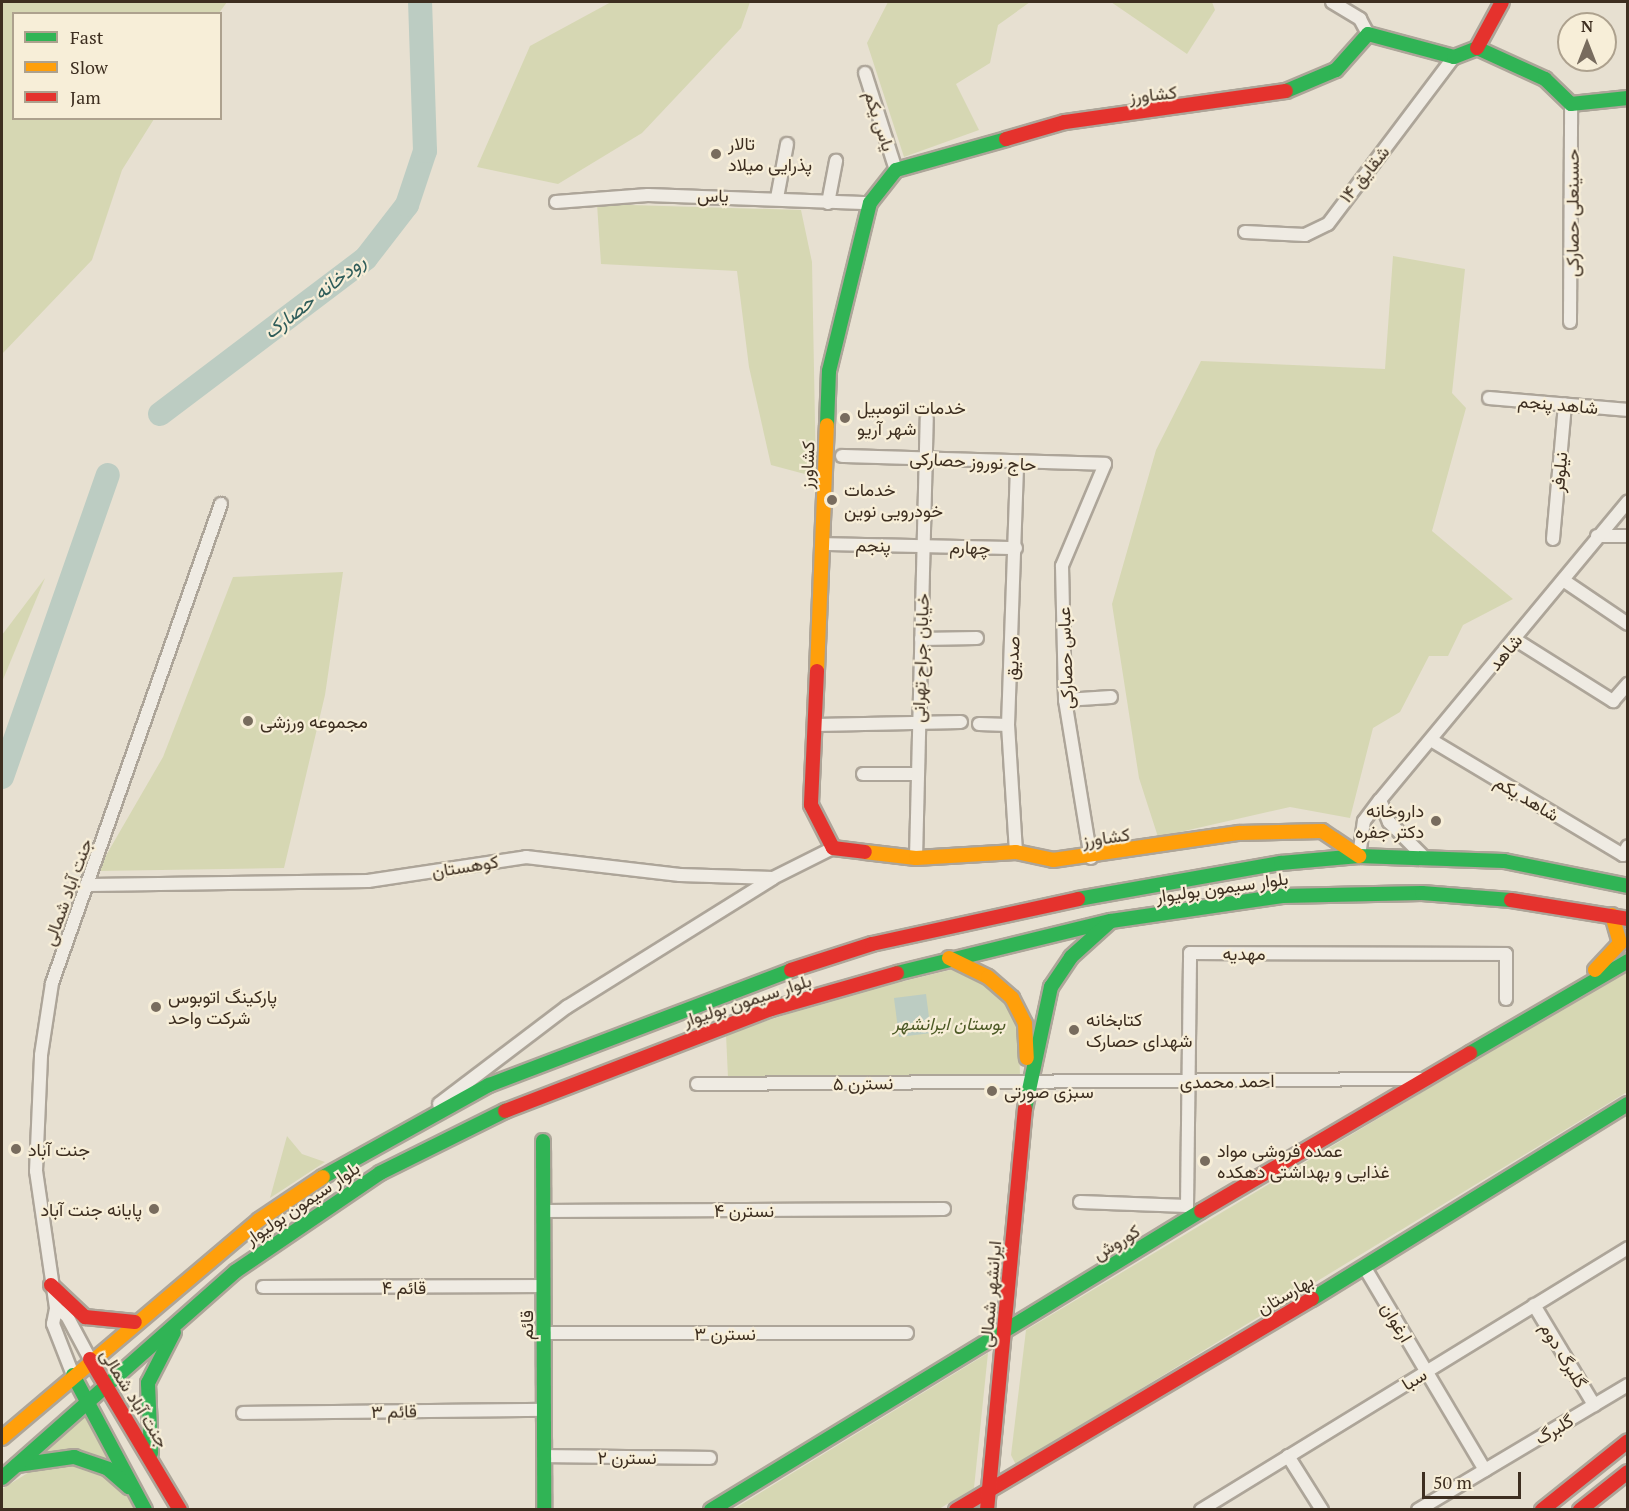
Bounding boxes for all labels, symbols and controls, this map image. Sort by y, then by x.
legend [12,12,222,120]
north arrow [1557,12,1617,72]
text: N [1581,15,1593,37]
text: Fast [70,25,103,49]
text: Slow [70,55,108,79]
street label: کشاورز [1128,81,1178,107]
text: Jam [70,85,101,109]
street label: یاس یکم [860,88,900,154]
place label: تالار پذرایی میلاد [728,133,812,176]
street label: شقایق ۱۴ [1334,141,1394,207]
marker: تالار پذرایی میلاد [709,147,723,161]
street label: حسینعلی حصارکی [1561,149,1583,277]
street label: یاس [697,184,729,206]
water label: رودخانه حصارک [258,249,370,343]
street label: شاهد پنجم [1517,390,1599,418]
place label: خدمات اتومبیل شهر آریو [857,397,966,440]
marker: خدمات اتومبیل شهر آریو [838,411,852,425]
street label: کشاورز [795,441,819,489]
street label: حاج نوروز حصارکی [909,447,1037,475]
street label: نیلوفر [1546,451,1572,493]
place label: خدمات خودرویی نوین [844,479,943,522]
marker: خدمات خودرویی نوین [825,493,839,507]
street label: پنجم [855,534,891,556]
street label: چهارم [949,535,991,559]
street label: خیابان جراح تهرانی [907,593,933,723]
street label: عباس حصارکی [1052,606,1078,710]
street label: شاهد [1484,629,1526,675]
street label: صدیق [1000,635,1024,681]
place label: مجموعه ورزشی [260,710,368,732]
marker: مجموعه ورزشی [241,714,255,728]
street label: شاهد یکم [1491,770,1563,826]
place label: داروخانه دکتر جفره [1355,800,1424,842]
marker: داروخانه دکتر جفره [1429,814,1443,828]
street label: کشاورز [1081,823,1131,851]
street label: جنت آباد شمالی [38,835,96,949]
street label: کوهستان [430,850,500,882]
street label: بلوار سیمون بولیوار [1154,867,1290,907]
street label: مهدیه [1222,942,1266,964]
street label: بلوار سیمون بولیوار [680,969,814,1031]
place label: پارکینگ اتوبوس شرکت واحد [168,986,277,1028]
marker: پارکینگ اتوبوس شرکت واحد [149,1000,163,1014]
place label: کتابخانه شهدای حصارک [1086,1009,1192,1052]
park label: بوستان ایرانشهر [893,1012,1005,1034]
marker: کتابخانه شهدای حصارک [1067,1023,1081,1037]
street label: احمد محمدی [1179,1069,1275,1093]
street label: نسترن ۵ [833,1072,893,1094]
place label: سبزی صورتی [1004,1080,1094,1102]
marker: سبزی صورتی [985,1084,999,1098]
place label: جنت آباد [28,1138,90,1160]
place label: عمده فروشی مواد غذایی و بهداشتی دهکده [1217,1140,1390,1182]
marker: جنت آباد [9,1142,23,1156]
marker: عمده فروشی مواد غذایی و بهداشتی دهکده [1198,1154,1212,1168]
street label: بلوار سیمون بولیوار [241,1157,363,1249]
place label: پایانه جنت آباد [40,1198,142,1220]
street label: نسترن ۴ [714,1199,774,1221]
marker: پایانه جنت آباد [147,1202,161,1216]
street label: کوروش [1089,1220,1143,1264]
street label: ایرانشهر شمالی [975,1240,1005,1348]
street label: بهارستان [1253,1269,1317,1319]
street label: قائم ۴ [382,1276,426,1298]
street label: ارغوان [1377,1298,1417,1346]
street label: قائم [515,1310,537,1340]
street label: گلبرگ دوم [1536,1318,1592,1392]
street label: نسترن ۳ [694,1322,756,1344]
street label: جنت آباد شمالی [96,1345,174,1451]
street label: سبا [1398,1363,1430,1395]
street label: قائم ۳ [371,1400,417,1422]
street label: گلبرگ [1531,1409,1577,1449]
street label: نسترن ۲ [597,1446,657,1468]
scale bar [1425,1460,1524,1498]
text: 50 m [1433,1470,1472,1494]

